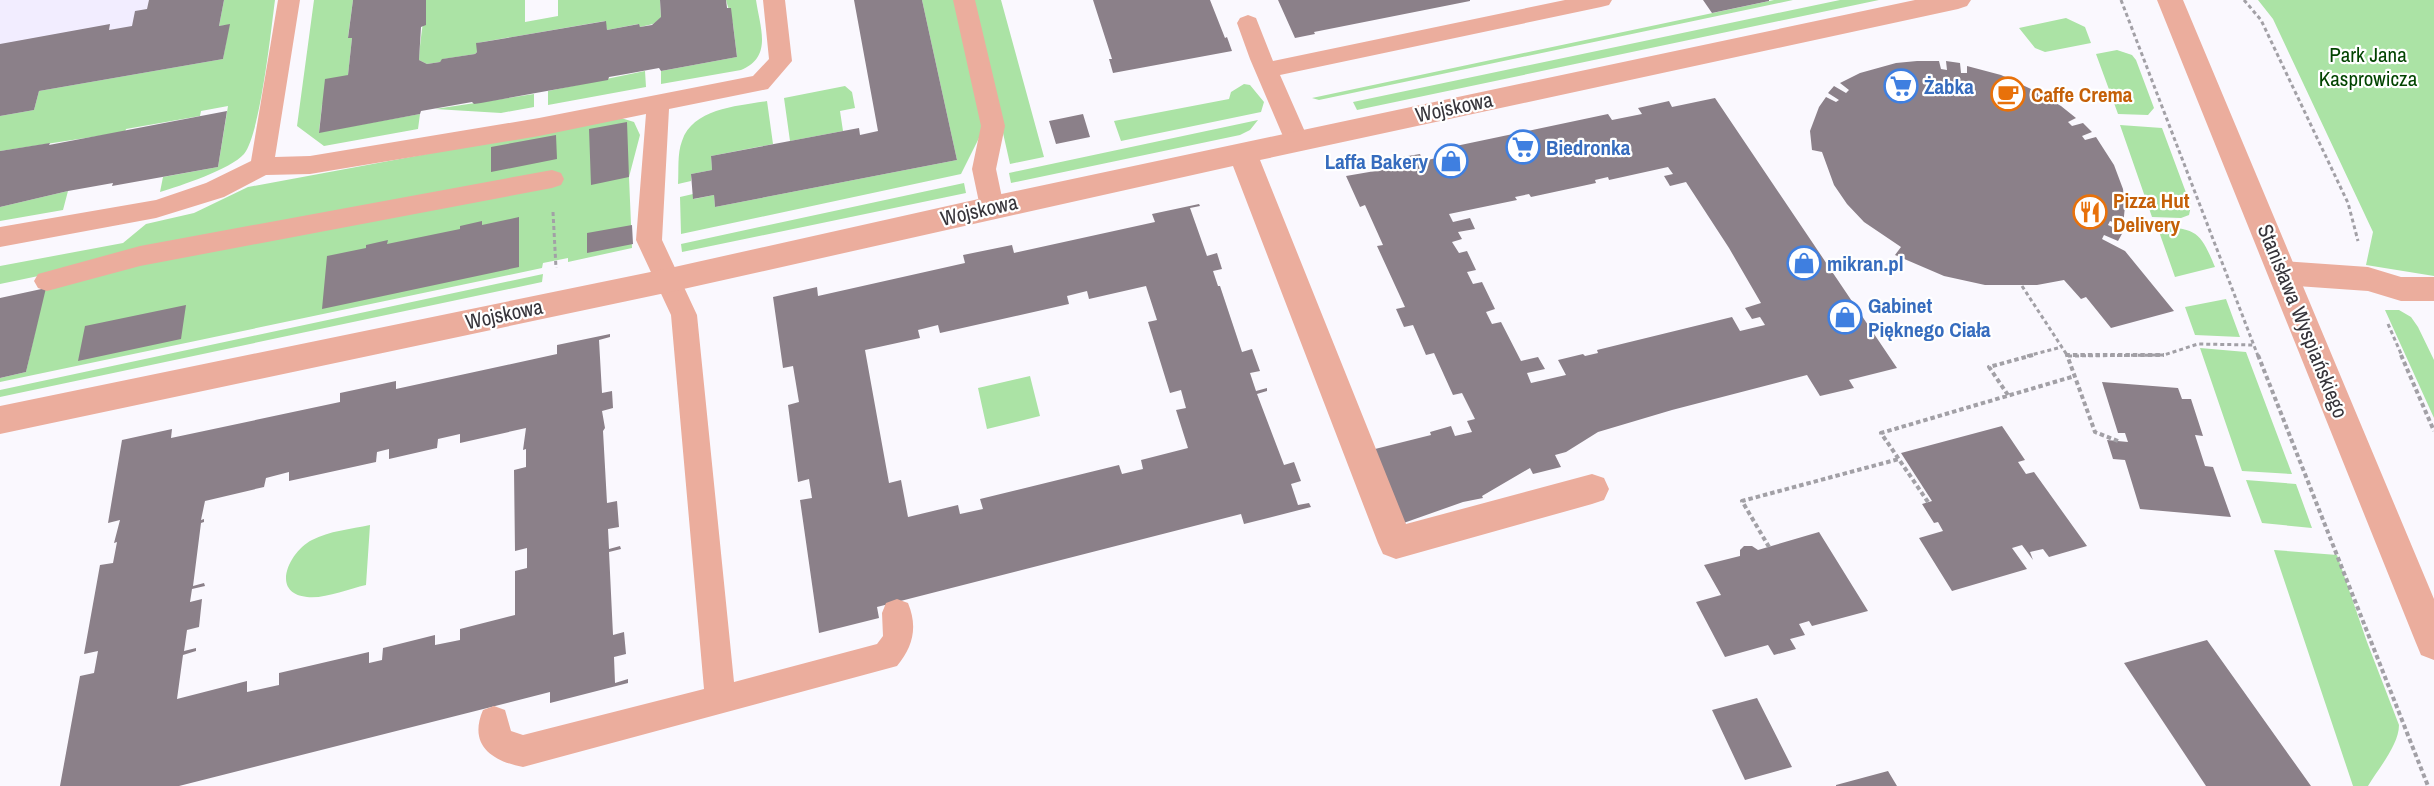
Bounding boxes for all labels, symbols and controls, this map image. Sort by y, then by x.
park label: Park Jana Kasprowicza [2319,40,2418,93]
supermarket icon: Żabka [1883,68,1919,104]
place label: Żabka [1924,72,1974,101]
cafe icon: Caffe Crema [1990,76,2026,112]
place label: Caffe Crema [2031,80,2133,109]
street label: Wojskowa [1413,85,1496,129]
supermarket icon: Biedronka [1505,129,1541,165]
place label: Biedronka [1546,133,1631,162]
shop icon: Laffa Bakery [1433,143,1469,179]
place label: Laffa Bakery [1325,147,1428,176]
place label: Pizza Hut Delivery [2113,186,2190,239]
street label: Wojskowa [938,187,1021,233]
restaurant icon: Pizza Hut Delivery [2072,194,2108,230]
street label: Stanisława Wyspiańskiego [2251,220,2355,422]
shop icon: mikran.pl [1786,245,1822,281]
place label: mikran.pl [1827,249,1904,278]
place label: Gabinet Pięknego Ciała [1868,291,1991,344]
street label: Wojskowa [463,292,546,336]
shop icon: Gabinet Pięknego Ciała [1827,299,1863,335]

